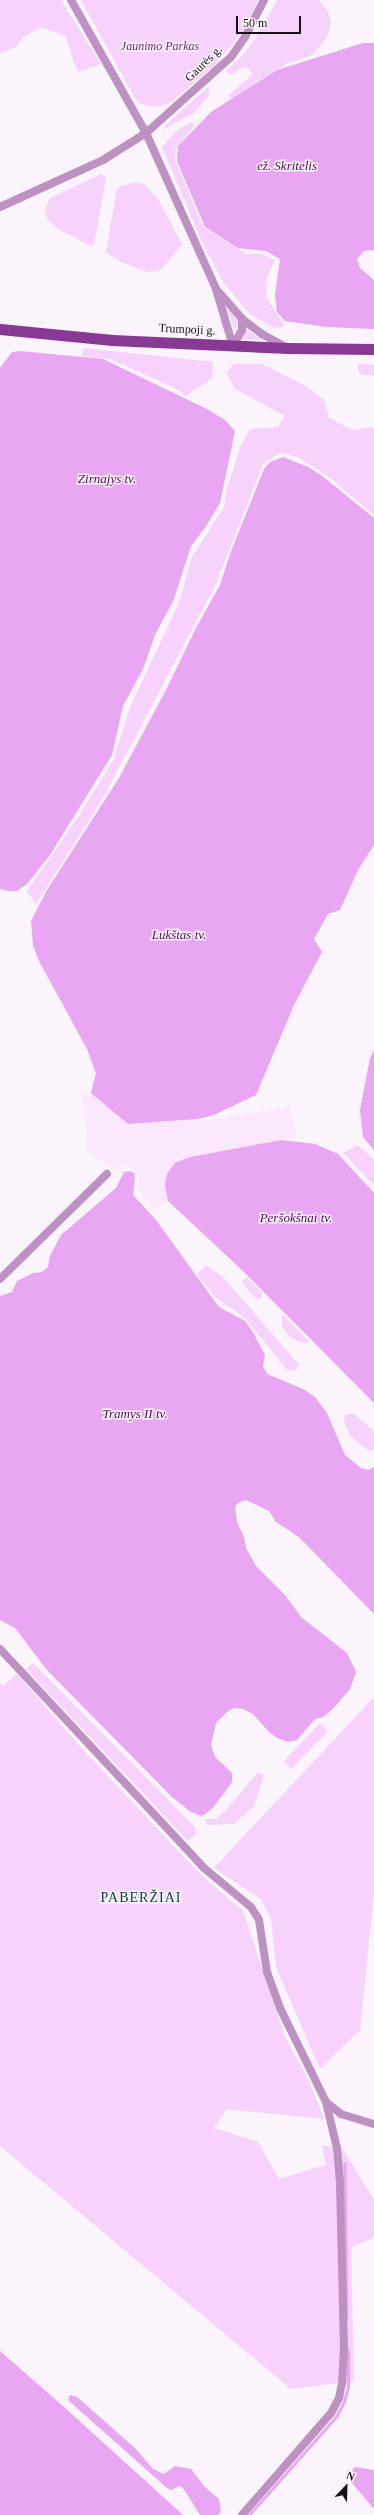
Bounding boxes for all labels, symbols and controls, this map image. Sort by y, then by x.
scale bar [238,8,303,34]
text: 50 m [243,16,267,30]
park label: Jaunimo Parkas [121,40,199,54]
street label: Gaurės g. [182,43,226,85]
water label: ež. Skritelis [257,158,317,174]
street label: Trumpoji g. [158,321,216,339]
water label: Zirnajys tv. [78,471,136,487]
water label: Lukštas tv. [152,927,206,943]
water label: Peršokšnai tv. [260,1210,332,1226]
water label: Tramys II tv. [102,1406,168,1422]
district label: PABERŽIAI [101,1890,181,1906]
north arrow [326,2467,366,2507]
text: N [345,2469,357,2483]

